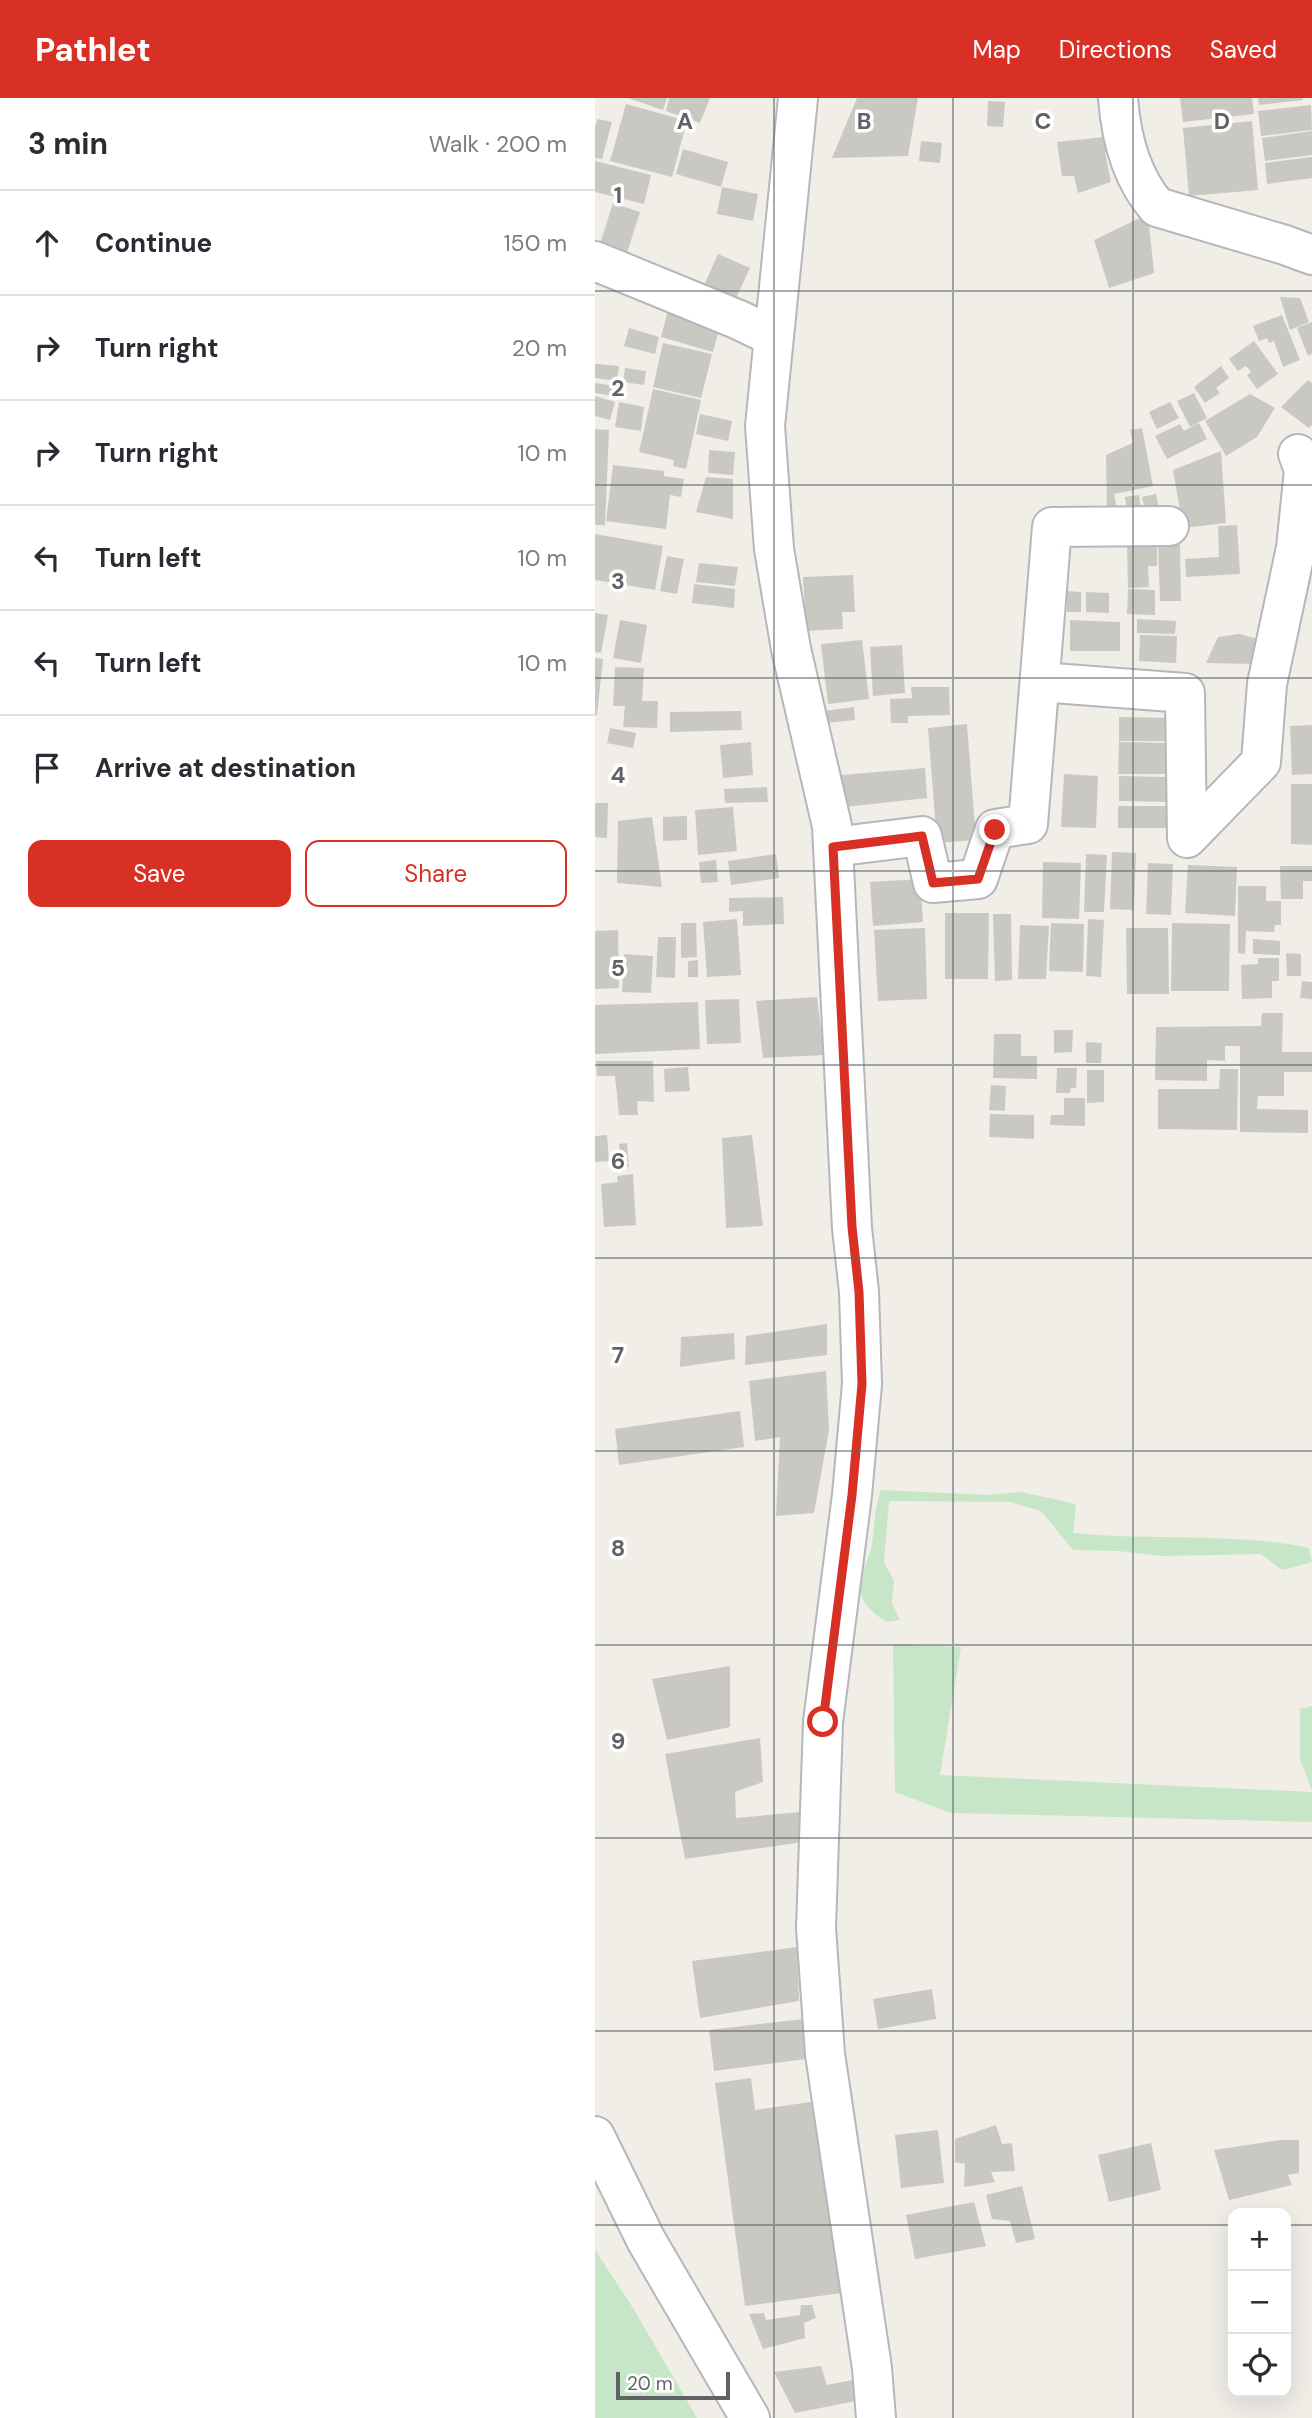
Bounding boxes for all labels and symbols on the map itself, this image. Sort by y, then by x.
text: A [677,106,693,136]
text: B [857,106,871,136]
text: C [1035,106,1051,136]
text: D [1214,106,1230,136]
text: 1 [614,180,622,210]
text: 2 [611,373,625,403]
text: 3 [611,566,625,596]
text: 4 [611,760,626,790]
route end [979,814,1010,845]
text: 5 [611,953,625,983]
text: 6 [611,1146,625,1176]
text: 7 [612,1340,624,1370]
text: 8 [611,1533,625,1563]
route start [807,1706,838,1737]
text: 9 [611,1726,625,1756]
scale bar [616,2369,730,2401]

